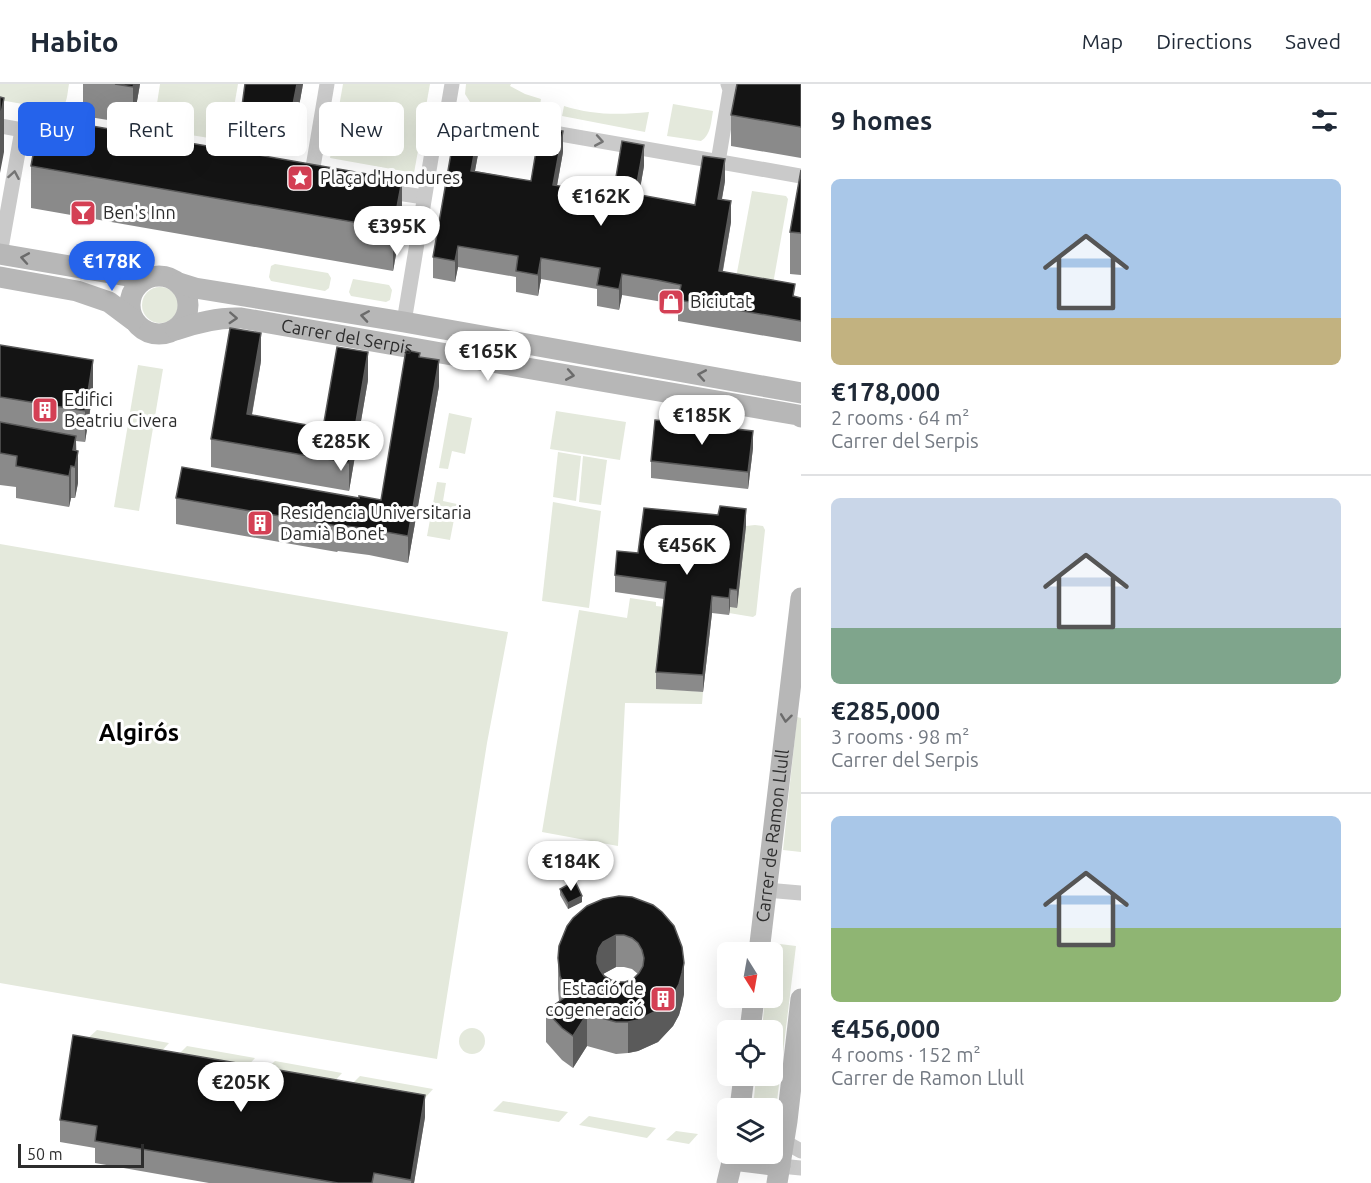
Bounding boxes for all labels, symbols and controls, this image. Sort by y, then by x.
text: Habito [30,26,119,57]
text: Map [1082,29,1123,53]
text: Directions [1156,29,1252,53]
text: Saved [1285,29,1341,53]
chip: Buy [18,102,95,156]
chip: Rent [107,102,194,156]
chip: Filters [206,102,307,156]
chip: New [319,102,404,156]
chip: Apartment [416,102,561,156]
icon: filters [1308,104,1341,137]
text: 9 homes [831,106,932,135]
one-way arrow [595,134,604,146]
place icon: Plaça d'Hondures [285,163,315,193]
place label: Plaça d'Hondures [320,167,460,187]
one-way arrow [7,171,20,181]
pin: €162K [559,176,643,227]
text: €162K [572,184,630,207]
bar icon: Ben's Inn [68,198,98,228]
place label: Ben's Inn [103,202,176,222]
pin: €395K [355,206,439,257]
text: €395K [368,214,426,237]
icon: home [1032,218,1140,326]
pin: €178K [70,241,154,292]
text: €178K [83,249,141,272]
one-way arrow [21,252,31,265]
shop icon: Biciutat [656,287,686,317]
place label: Biciutat [690,291,752,311]
one-way arrow [360,310,369,322]
one-way arrow [229,312,238,325]
street label: Carrer del Serpis [280,314,414,357]
pin: €165K [446,331,530,382]
text: €165K [459,339,517,362]
one-way arrow [566,369,575,381]
one-way arrow [697,369,707,382]
text: €178,000 [831,377,940,406]
place label: Edifici Beatriu Civera [64,389,177,430]
building icon: Edifici Beatriu Civera [30,395,60,425]
pin: €185K [660,395,744,446]
text: €185K [673,403,731,426]
text: 2 rooms · 64 m² [831,406,969,429]
pin: €285K [299,421,383,472]
text: €285K [312,429,370,452]
text: Carrer del Serpis [831,429,979,452]
place label: Residencia Universitaria Damià Bonet [280,502,472,543]
building icon: Residencia Universitaria Damià Bonet [245,508,275,538]
pin: €456K [645,525,729,576]
text: €456K [658,533,716,556]
icon: home [1032,537,1140,645]
text: €285,000 [831,696,940,725]
one-way arrow [781,714,793,723]
district label: Algirós [99,719,179,746]
text: 3 rooms · 98 m² [831,725,969,748]
street label: Carrer de Ramon Llull [752,748,792,923]
text: Carrer del Serpis [831,748,979,771]
pin: €184K [529,841,613,892]
text: €184K [542,849,600,872]
icon: home [1032,855,1140,963]
north arrow [717,942,783,1008]
map controls [717,942,783,1164]
place label: Estació de cogeneració [545,978,644,1019]
building icon: Estació de cogeneració [648,984,678,1014]
text: €456,000 [831,1014,940,1043]
button: locate [717,1020,783,1086]
text: 4 rooms · 152 m² [831,1043,981,1066]
pin: €205K [199,1062,283,1113]
text: Carrer de Ramon Llull [831,1066,1024,1089]
text: €205K [212,1070,270,1093]
button: layers [717,1098,783,1164]
scale bar [18,1141,144,1168]
text: 50 m [27,1145,63,1163]

